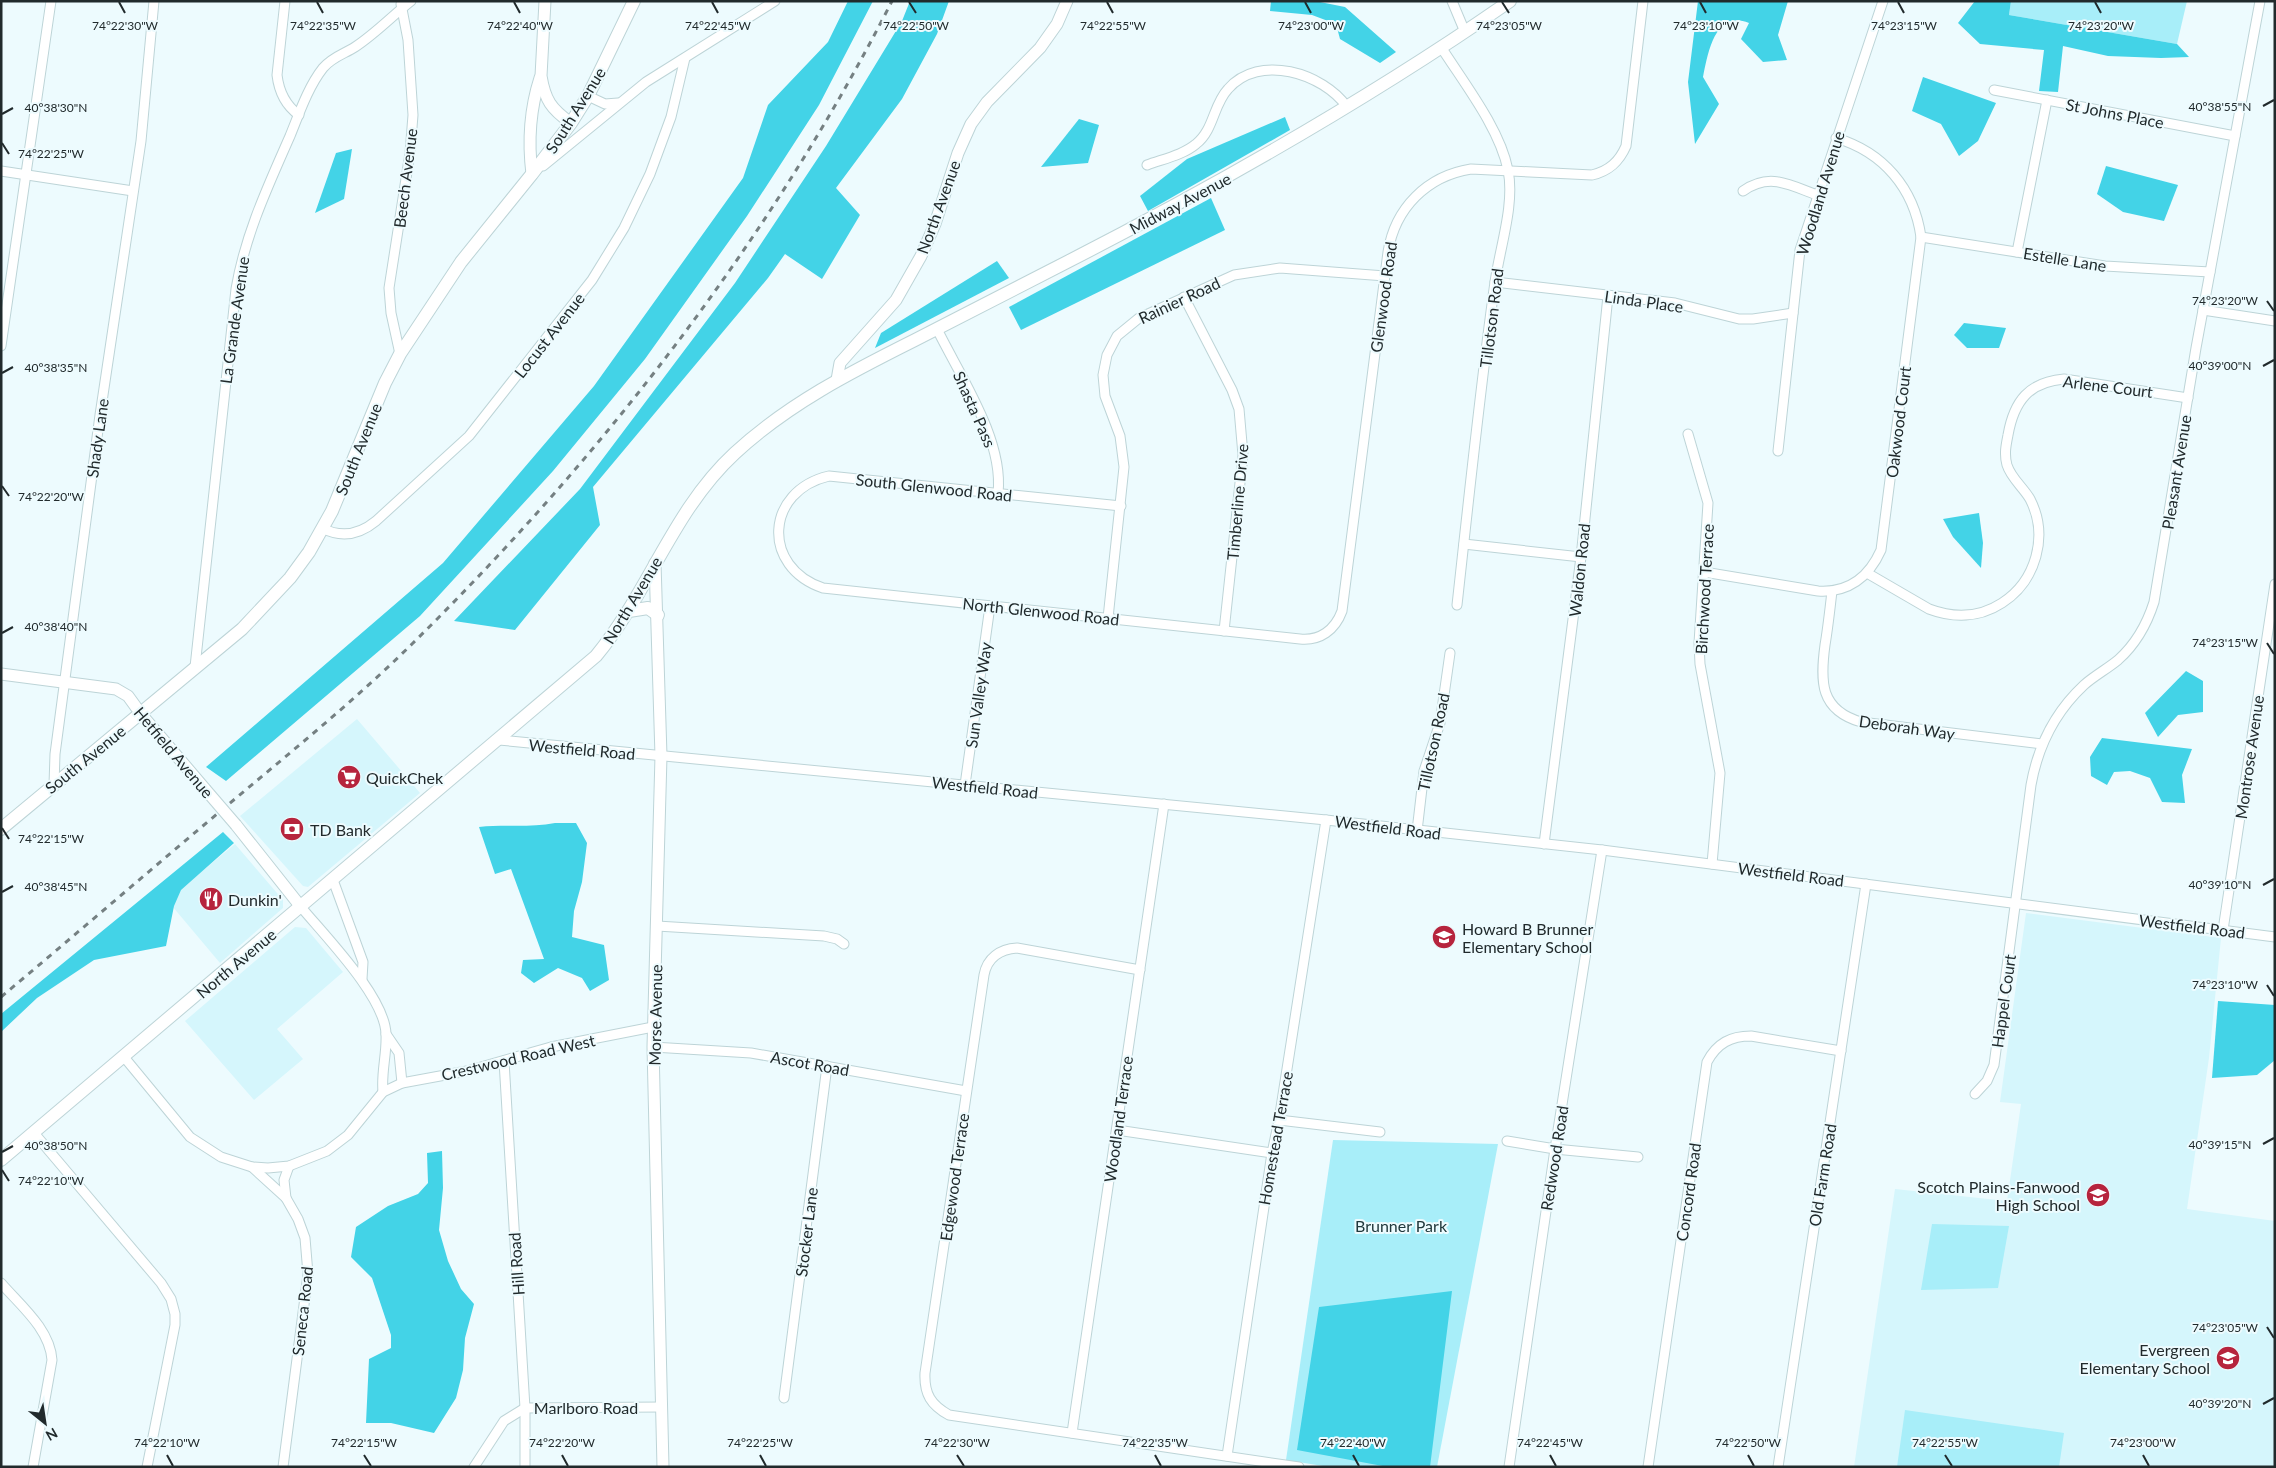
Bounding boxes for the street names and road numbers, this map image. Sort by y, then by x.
street label: South Avenue [541,63,609,157]
street label: St Johns Place [2064,94,2166,132]
street label: Beech Avenue [389,127,421,229]
street label: Woodland Avenue [1792,129,1848,257]
street label: North Avenue [912,158,964,256]
street label: Midway Avenue [1126,168,1234,238]
street label: Glenwood Road [1366,240,1400,354]
street label: Estelle Lane [2022,243,2108,275]
street label: La Grande Avenue [216,255,252,385]
street label: Tillotson Road [1475,267,1507,369]
street label: Rainier Road [1135,273,1223,327]
street label: Linda Place [1603,286,1685,316]
street label: Locust Avenue [510,289,588,381]
street label: Oakwood Court [1882,365,1914,479]
street label: Shasta Pass [950,368,1000,450]
street label: Arlene Court [2062,371,2154,401]
street label: Shady Lane [82,397,112,479]
street label: South Avenue [331,400,385,498]
street label: Pleasant Avenue [2158,413,2194,531]
street label: Timberline Drive [1222,443,1252,561]
street label: South Glenwood Road [855,469,1013,505]
street label: Waldon Road [1565,522,1593,618]
street label: Birchwood Terrace [1691,523,1717,655]
street label: North Avenue [599,553,665,647]
street label: North Glenwood Road [962,593,1120,629]
street label: Sun Valley Way [961,640,995,749]
street label: Tillotson Road [1413,691,1453,793]
street label: Montrose Avenue [2231,694,2267,820]
street label: Hetfield Avenue [130,703,218,801]
street label: Deborah Way [1858,711,1957,743]
street label: South Avenue [41,721,129,797]
street label: Westfield Road [528,735,636,763]
street label: Westfield Road [931,772,1039,802]
street label: Westfield Road [1334,811,1442,843]
street label: Westfield Road [1737,858,1845,890]
street label: Westfield Road [2138,910,2246,942]
street label: North Avenue [192,924,280,1002]
street label: Happel Court [1987,953,2019,1049]
street label: Morse Avenue [645,964,665,1066]
street label: Crestwood Road West [439,1030,597,1084]
street label: Ascot Road [769,1047,851,1079]
street label: Woodland Terrace [1100,1055,1136,1183]
street label: Homestead Terrace [1254,1070,1296,1206]
street label: Redwood Road [1536,1104,1572,1212]
street label: Edgewood Terrace [936,1112,972,1242]
street label: Old Farm Road [1804,1122,1840,1228]
street label: Concord Road [1672,1142,1704,1242]
street label: Stocker Lane [791,1186,821,1278]
street label: Hill Road [504,1232,528,1296]
street label: Seneca Road [288,1265,316,1357]
street label: Marlboro Road [534,1398,638,1417]

